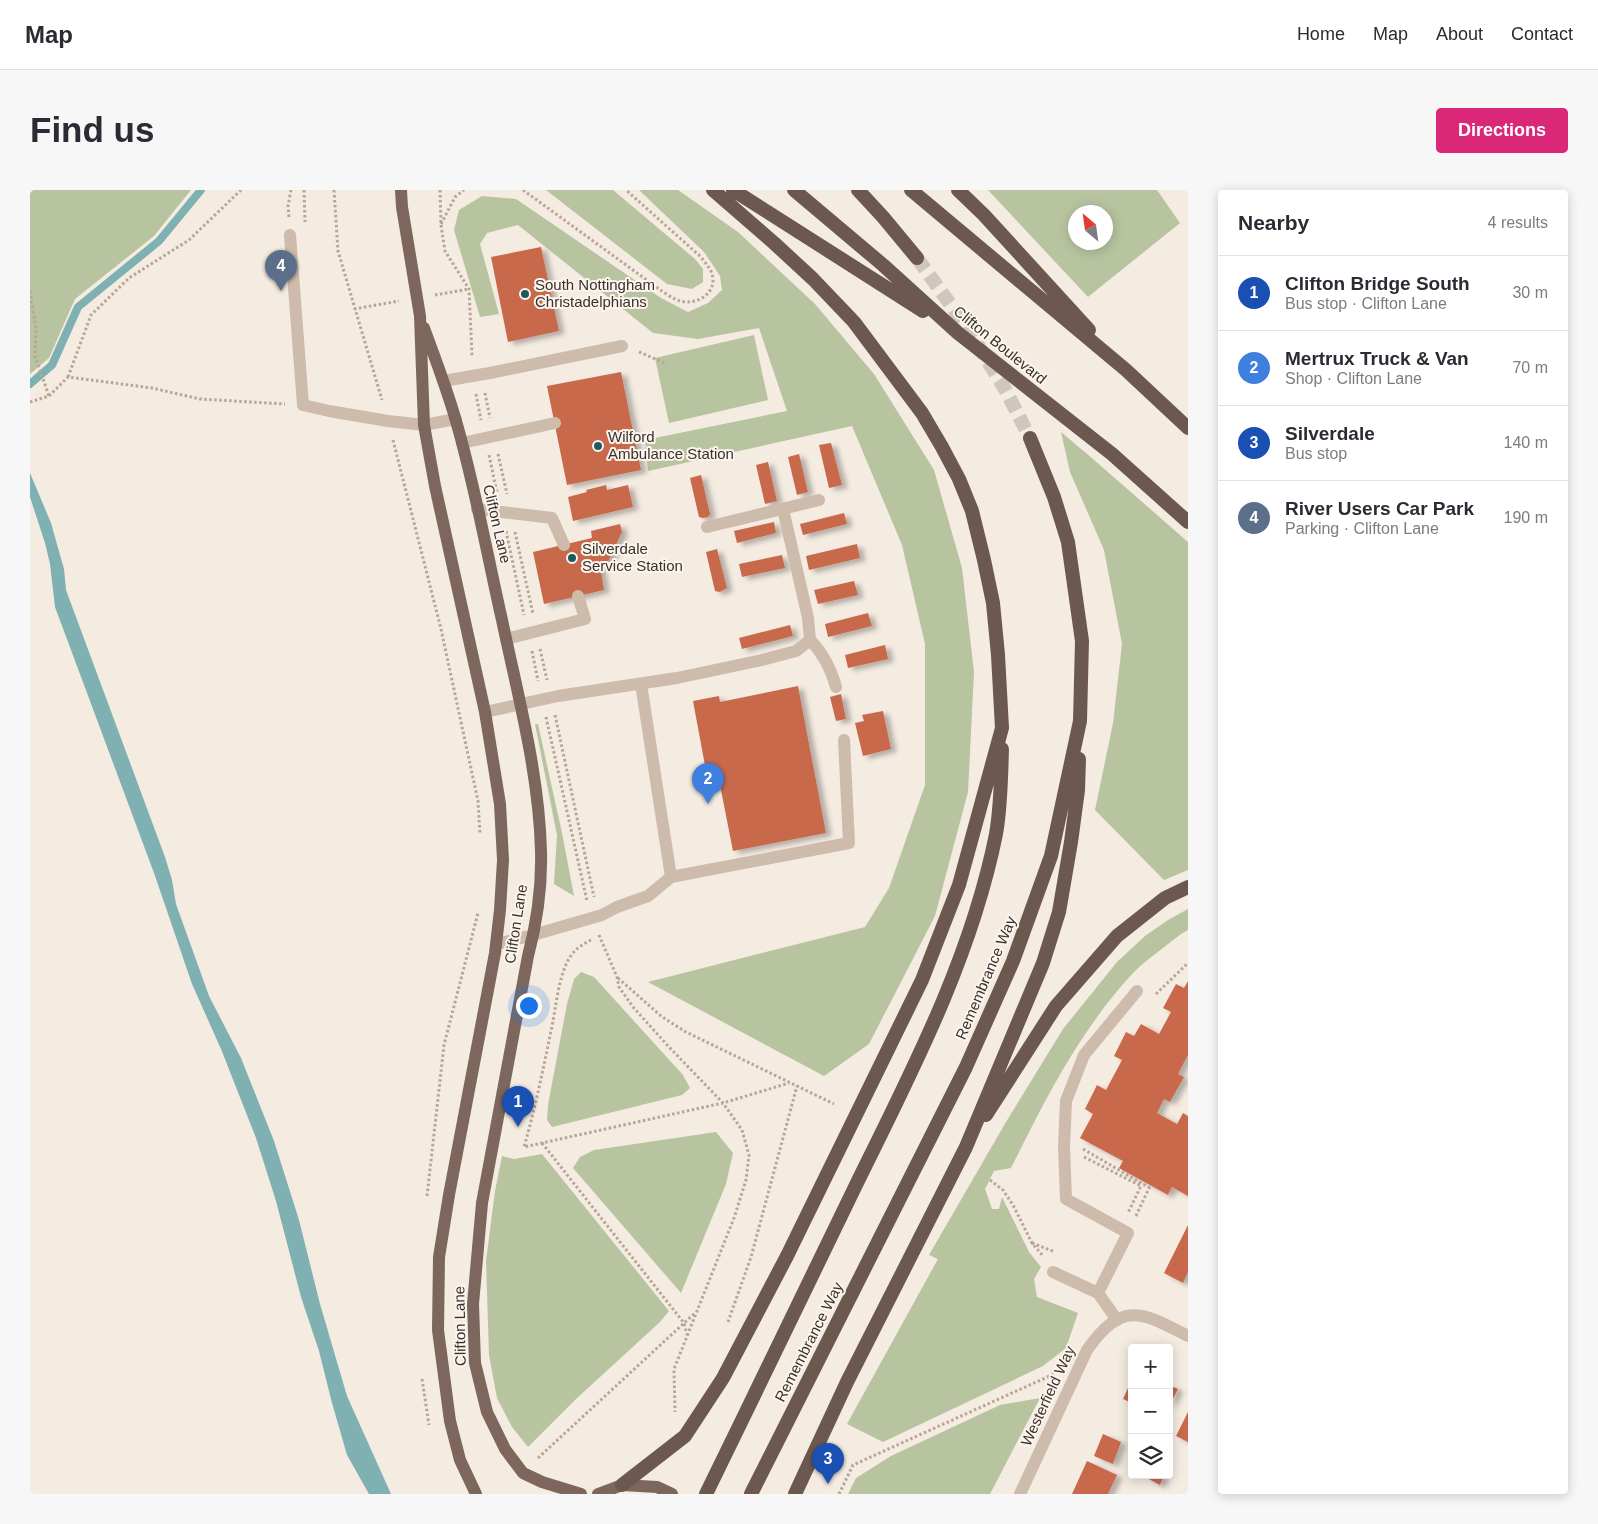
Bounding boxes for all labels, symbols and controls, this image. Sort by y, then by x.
text: Map [25,21,73,48]
text: Home [1297,24,1345,44]
text: Map [1373,24,1408,44]
text: About [1436,24,1483,44]
text: Contact [1511,24,1573,44]
button: Directions [1436,108,1568,153]
text: Find us [30,110,154,149]
north arrow [1068,205,1113,250]
text: Nearby [1238,211,1309,234]
text: 4 results [1488,214,1548,231]
pin: 4 [265,250,297,291]
text: Clifton Bridge South [1285,273,1470,294]
place label: South Nottingham Christadelphians [535,276,655,310]
text: 1 [1250,284,1258,301]
text: 30 m [1512,284,1548,301]
marker: South Nottingham Christadelphians [519,288,531,300]
text: Bus stop · Clifton Lane [1285,295,1447,312]
street label: Clifton Boulevard [951,302,1050,387]
text: Mertrux Truck & Van [1285,348,1469,369]
text: 2 [1250,359,1258,376]
text: 70 m [1512,359,1548,376]
text: Shop · Clifton Lane [1285,370,1422,387]
text: Silverdale [1285,423,1375,444]
place label: Wilford Ambulance Station [608,428,734,462]
text: 3 [1250,434,1258,451]
text: 140 m [1504,434,1548,451]
marker: Wilford Ambulance Station [592,440,604,452]
text: Bus stop [1285,445,1347,462]
street label: Clifton Lane [480,483,515,565]
text: River Users Car Park [1285,498,1474,519]
text: 4 [1250,509,1258,526]
text: 190 m [1504,509,1548,526]
text: Parking · Clifton Lane [1285,520,1439,537]
place label: Silverdale Service Station [582,540,683,574]
marker: Silverdale Service Station [566,552,578,564]
pin: 2 [692,763,724,804]
street label: Clifton Lane [501,883,530,965]
street label: Remembrance Way [952,913,1019,1042]
your location [516,993,542,1019]
pin: 1 [502,1086,534,1127]
street label: Remembrance Way [771,1279,846,1404]
street label: Clifton Lane [450,1286,469,1366]
street label: Westerfield Way [1017,1343,1078,1448]
map controls [1128,1344,1173,1479]
button: + [1128,1344,1173,1389]
button: − [1128,1389,1173,1434]
button: layers [1128,1434,1173,1479]
pin: 3 [812,1443,844,1484]

